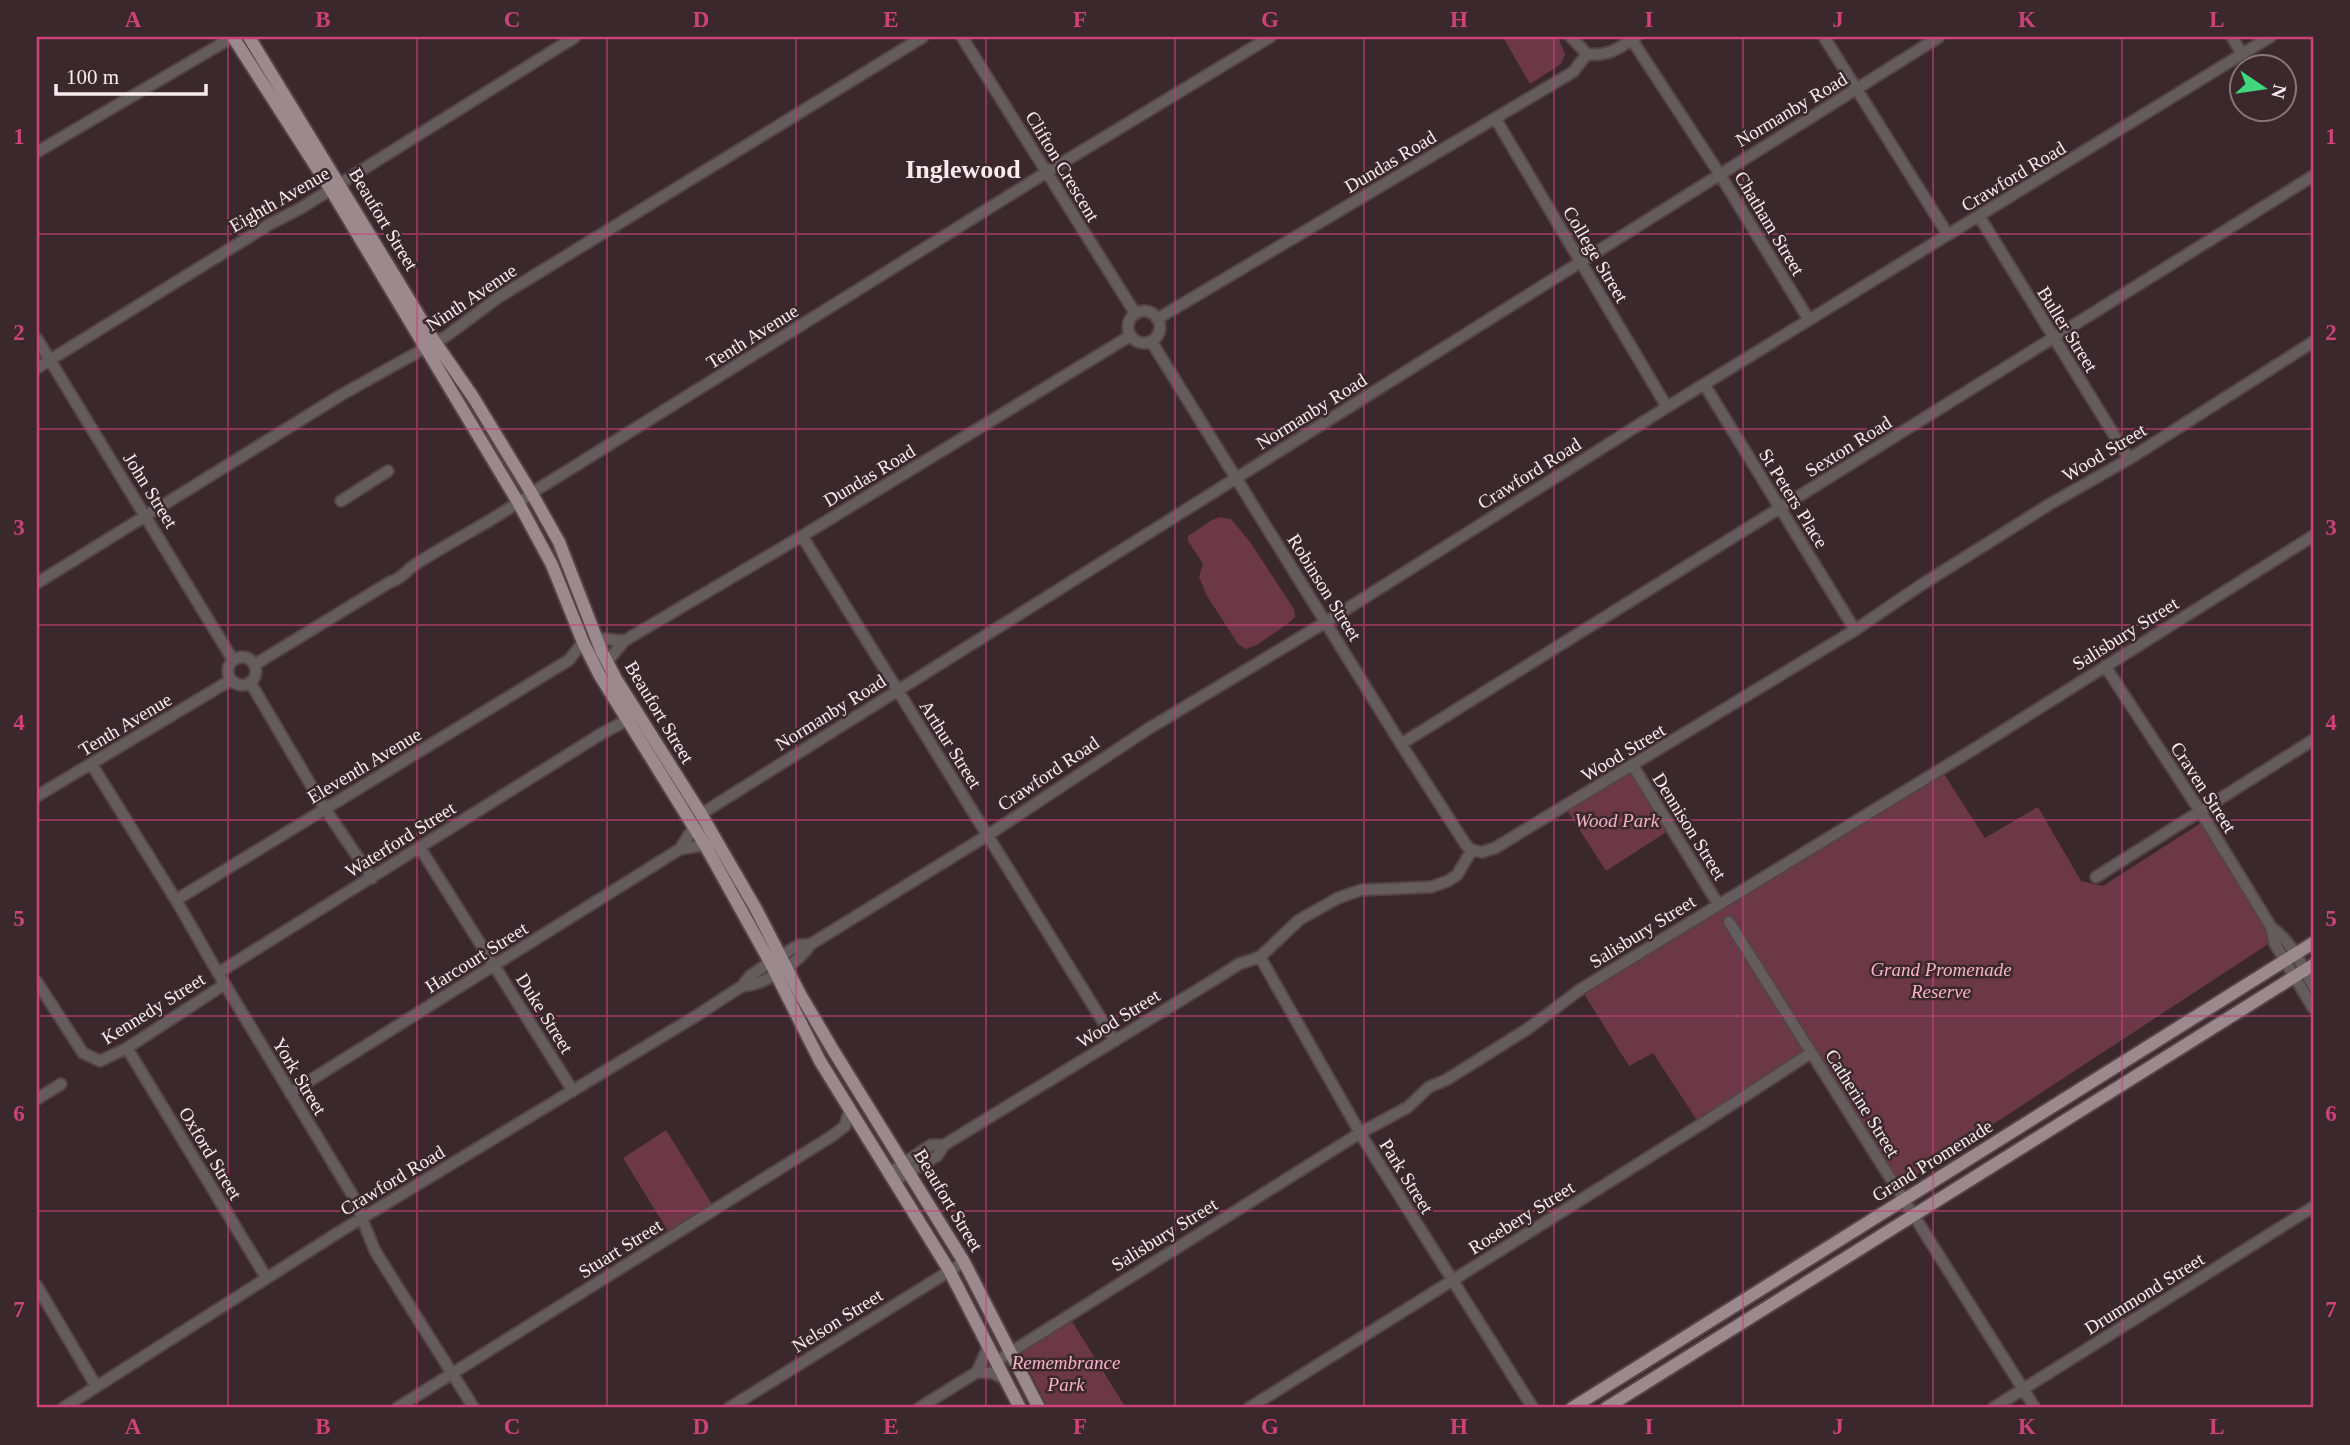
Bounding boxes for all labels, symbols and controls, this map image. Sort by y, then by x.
text: A [125,7,142,32]
text: B [315,7,331,32]
text: C [504,7,520,32]
text: D [693,7,709,32]
text: E [883,7,899,32]
text: F [1073,7,1087,32]
text: G [1261,7,1279,32]
text: H [1450,7,1468,32]
text: I [1645,7,1654,32]
text: J [1832,7,1844,32]
text: K [2018,7,2036,32]
text: L [2209,7,2225,32]
scale bar [56,52,206,96]
north arrow [2228,52,2298,122]
text: 100 m [66,65,119,89]
street label: Normanby Road [1732,68,1851,151]
text: N [2267,83,2291,101]
street label: Clifton Crescent [1021,107,1104,226]
text: 1 [13,124,25,149]
text: 1 [2325,124,2337,149]
street label: Dundas Road [1341,126,1440,197]
street label: Crawford Road [1957,137,2070,216]
district label: Inglewood [905,155,1021,184]
street label: Eighth Avenue [225,162,333,237]
street label: Beaufort Street [345,164,423,275]
street label: Chatham Street [1730,167,1809,280]
street label: College Street [1559,202,1633,307]
street label: Ninth Avenue [422,259,521,335]
street label: Buller Street [2033,283,2102,376]
street label: Tenth Avenue [702,300,802,373]
text: 2 [13,320,25,345]
text: 2 [2325,320,2337,345]
street label: Normanby Road [1252,369,1371,454]
street label: Sexton Road [1801,411,1896,481]
street label: Wood Street [2059,419,2151,486]
street label: Crawford Road [1474,433,1585,514]
street label: Dundas Road [820,440,919,511]
street label: St Peters Place [1755,445,1832,552]
street label: John Street [119,449,182,532]
text: 3 [13,515,25,540]
text: 3 [2325,515,2337,540]
street label: Robinson Street [1283,530,1366,645]
street label: Salisbury Street [2068,592,2183,674]
street label: Beaufort Street [621,657,699,768]
street label: Normanby Road [771,670,890,755]
street label: Tenth Avenue [75,689,175,760]
street label: Arthur Street [915,696,986,793]
text: 4 [13,710,25,735]
text: 4 [2325,710,2337,735]
street label: Wood Street [1578,719,1670,786]
street label: Eleventh Avenue [304,723,425,808]
street label: Crawford Road [994,732,1103,815]
street label: Craven Street [2166,738,2241,837]
street label: Dennison Street [1648,769,1731,884]
street label: Waterford Street [341,797,460,882]
park label: Wood Park [1575,810,1660,831]
street label: Salisbury Street [1585,890,1700,972]
text: 5 [13,906,25,931]
text: 5 [2325,906,2337,931]
street label: Harcourt Street [421,917,532,997]
park label: Grand Promenade Reserve [1870,959,2012,1002]
street label: Kennedy Street [98,968,209,1049]
street label: Duke Street [512,969,578,1058]
street label: Wood Street [1073,984,1164,1052]
street label: York Street [268,1034,331,1119]
street label: Catherine Street [1821,1046,1904,1162]
text: 6 [13,1101,25,1126]
text: 6 [2325,1101,2337,1126]
street label: Oxford Street [175,1103,247,1204]
street label: Grand Promenade [1868,1115,1996,1206]
street label: Park Street [1375,1135,1438,1218]
street label: Crawford Road [336,1141,449,1220]
street label: Beaufort Street [910,1145,988,1256]
street label: Rosebery Street [1464,1176,1579,1258]
street label: Salisbury Street [1107,1193,1222,1275]
street label: Stuart Street [575,1214,666,1282]
street label: Drummond Street [2081,1248,2208,1339]
street label: Nelson Street [788,1284,887,1357]
text: 7 [13,1297,25,1322]
text: 7 [2325,1297,2337,1322]
park label: Remembrance Park [1011,1352,1120,1395]
text: A [125,1414,142,1439]
text: B [315,1414,331,1439]
text: C [504,1414,520,1439]
text: D [693,1414,709,1439]
text: E [883,1414,899,1439]
text: F [1073,1414,1087,1439]
text: G [1261,1414,1279,1439]
text: H [1450,1414,1468,1439]
text: I [1645,1414,1654,1439]
text: J [1832,1414,1844,1439]
text: K [2018,1414,2036,1439]
text: L [2209,1414,2225,1439]

